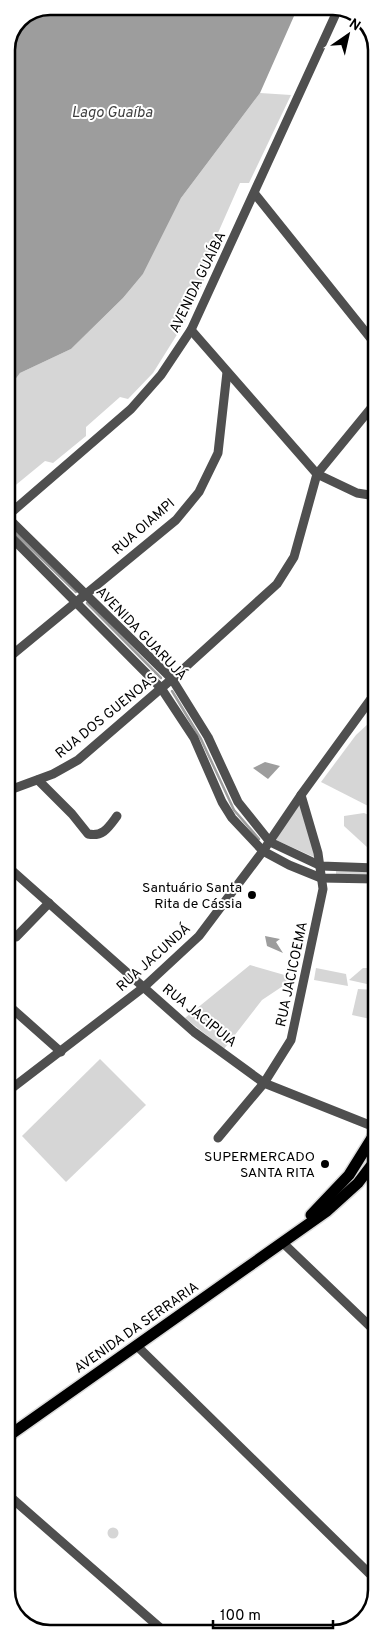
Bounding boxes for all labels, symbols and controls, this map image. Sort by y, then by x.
north arrow [323,10,373,60]
text: N [346,16,363,35]
water label: Lago Guaíba [72,104,153,123]
street label: AVENIDA GUAÍBA [166,229,230,336]
street label: RUA OIAMPI [109,495,179,559]
street label: AVENIDA GUARUJÁ [92,583,191,684]
street label: RUA DOS GUENOAS [52,670,161,763]
place label: Santuário Santa Rita de Cássia [142,880,242,913]
marker: Santuário Santa Rita de Cássia [246,889,258,901]
street label: RUA JACUNDÁ [113,920,194,996]
street label: RUA JACICOEMA [273,920,312,1028]
street label: RUA JACIPUIA [158,981,240,1051]
place label: SUPERMERCADO SANTA RITA [204,1149,315,1182]
marker: SUPERMERCADO SANTA RITA [319,1158,331,1170]
street label: AVENIDA DA SERRARIA [71,1279,202,1378]
scale bar [213,1598,333,1630]
text: 100 m [220,1607,261,1626]

